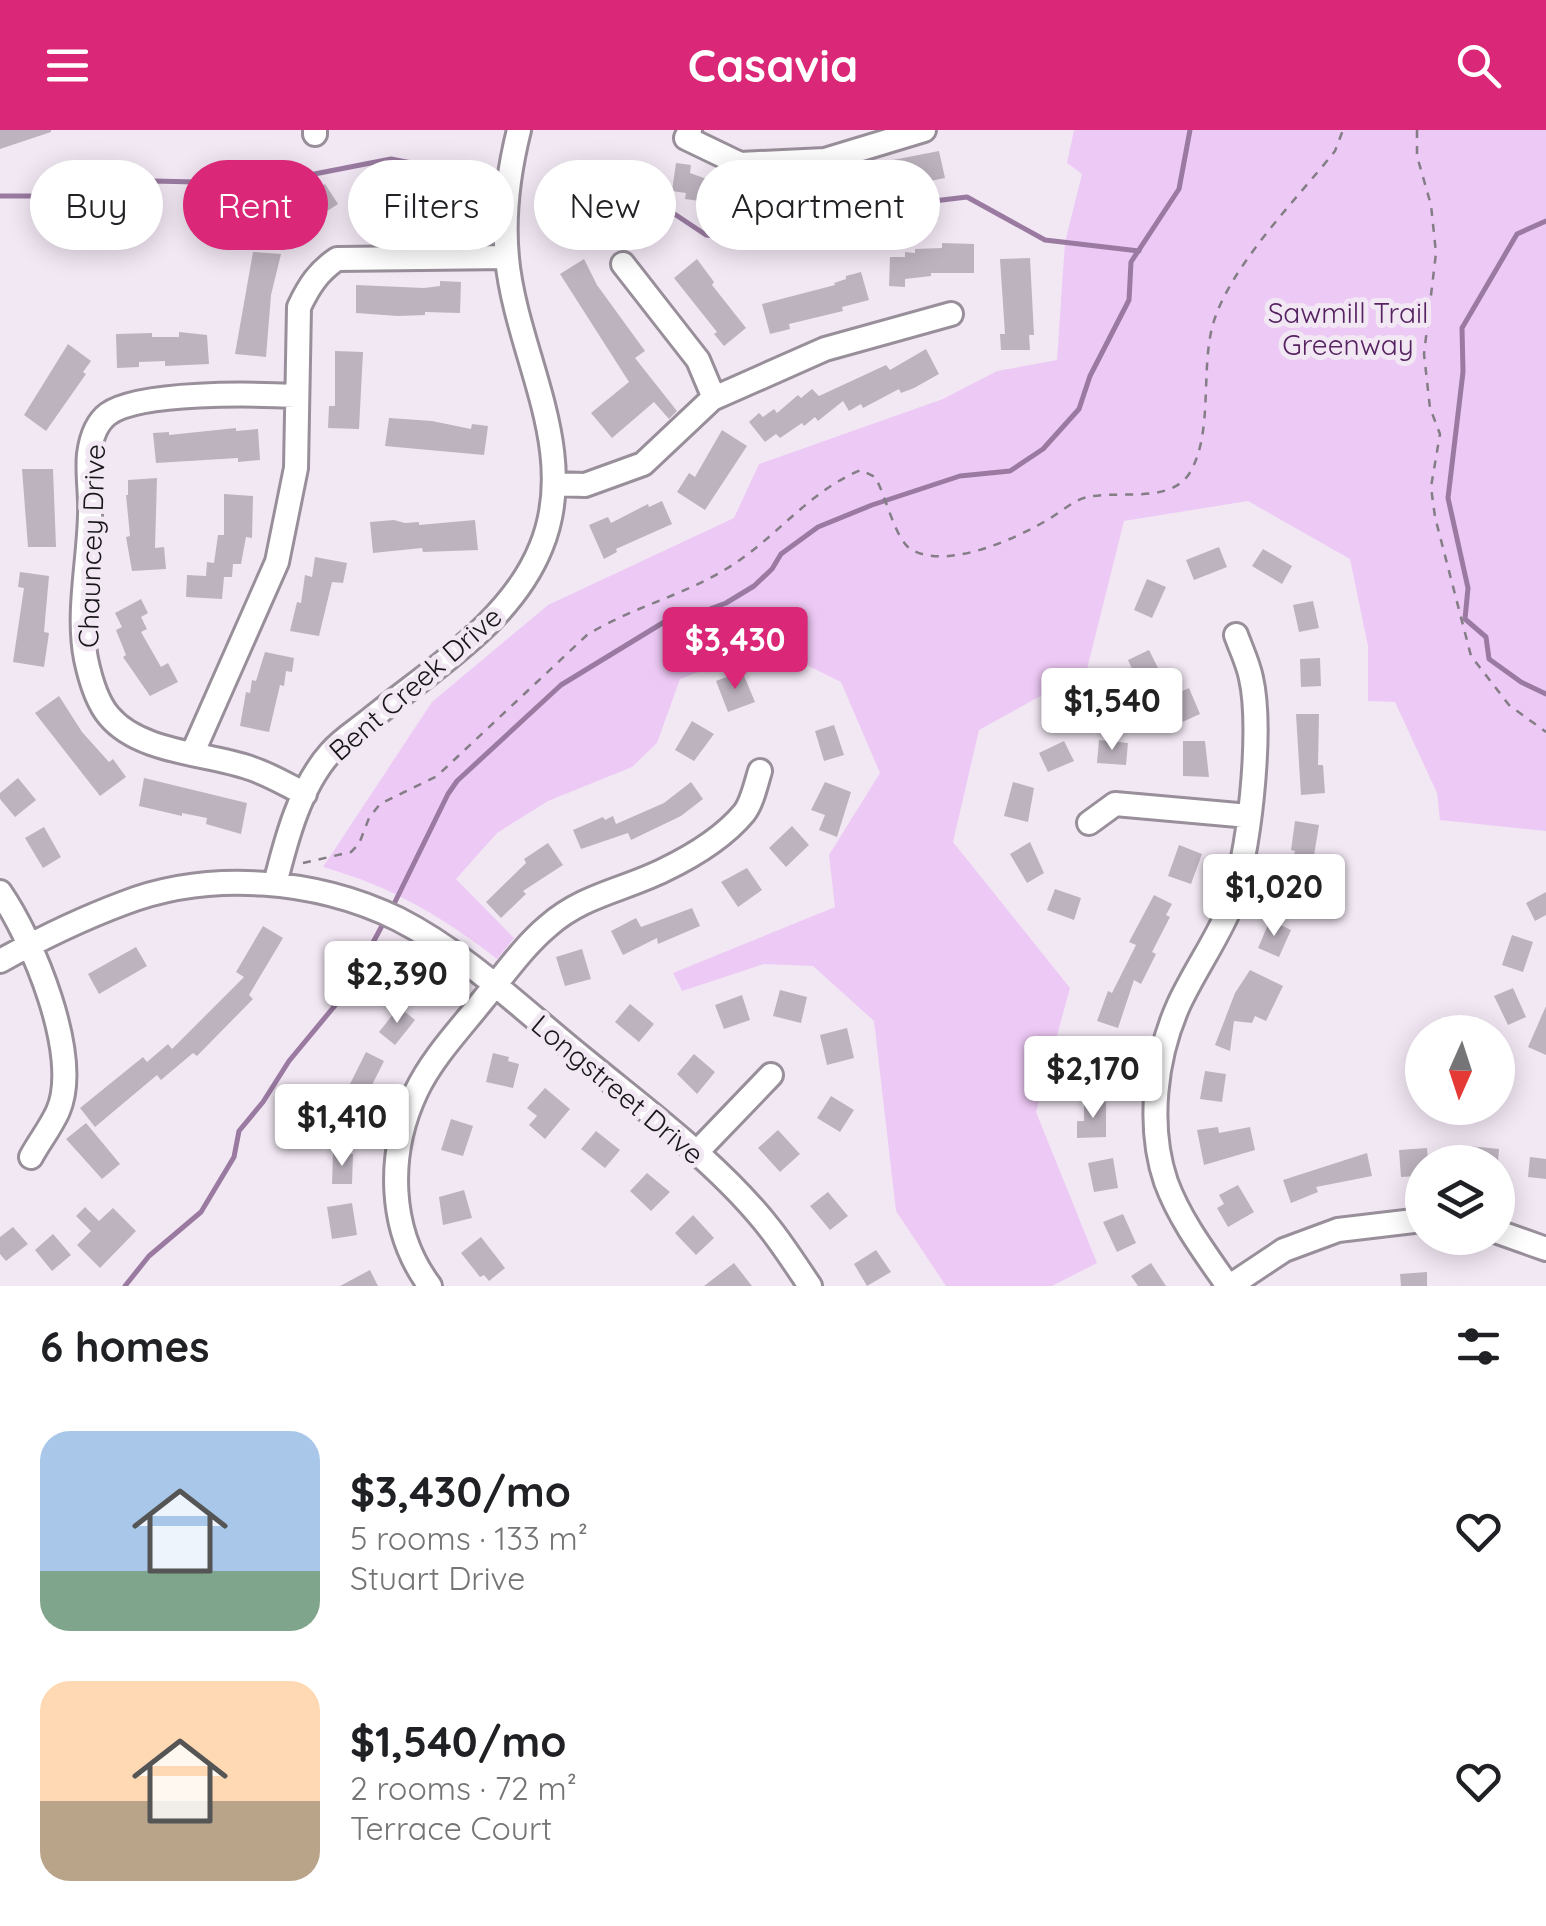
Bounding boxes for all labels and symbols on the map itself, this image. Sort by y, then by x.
park label: Sawmill Trail Greenway [1268,295,1428,362]
street label: Chauncey Drive [70,443,112,649]
street label: Bent Creek Drive [321,598,509,768]
pin: $3,430 [654,607,816,692]
pin: $1,540 [1031,668,1193,753]
pin: $1,020 [1193,854,1355,939]
pin: $2,390 [316,941,478,1026]
street label: Longstreet Drive [525,1007,711,1171]
north arrow [1405,1015,1515,1125]
pin: $2,170 [1012,1036,1174,1121]
pin: $1,410 [261,1084,423,1169]

